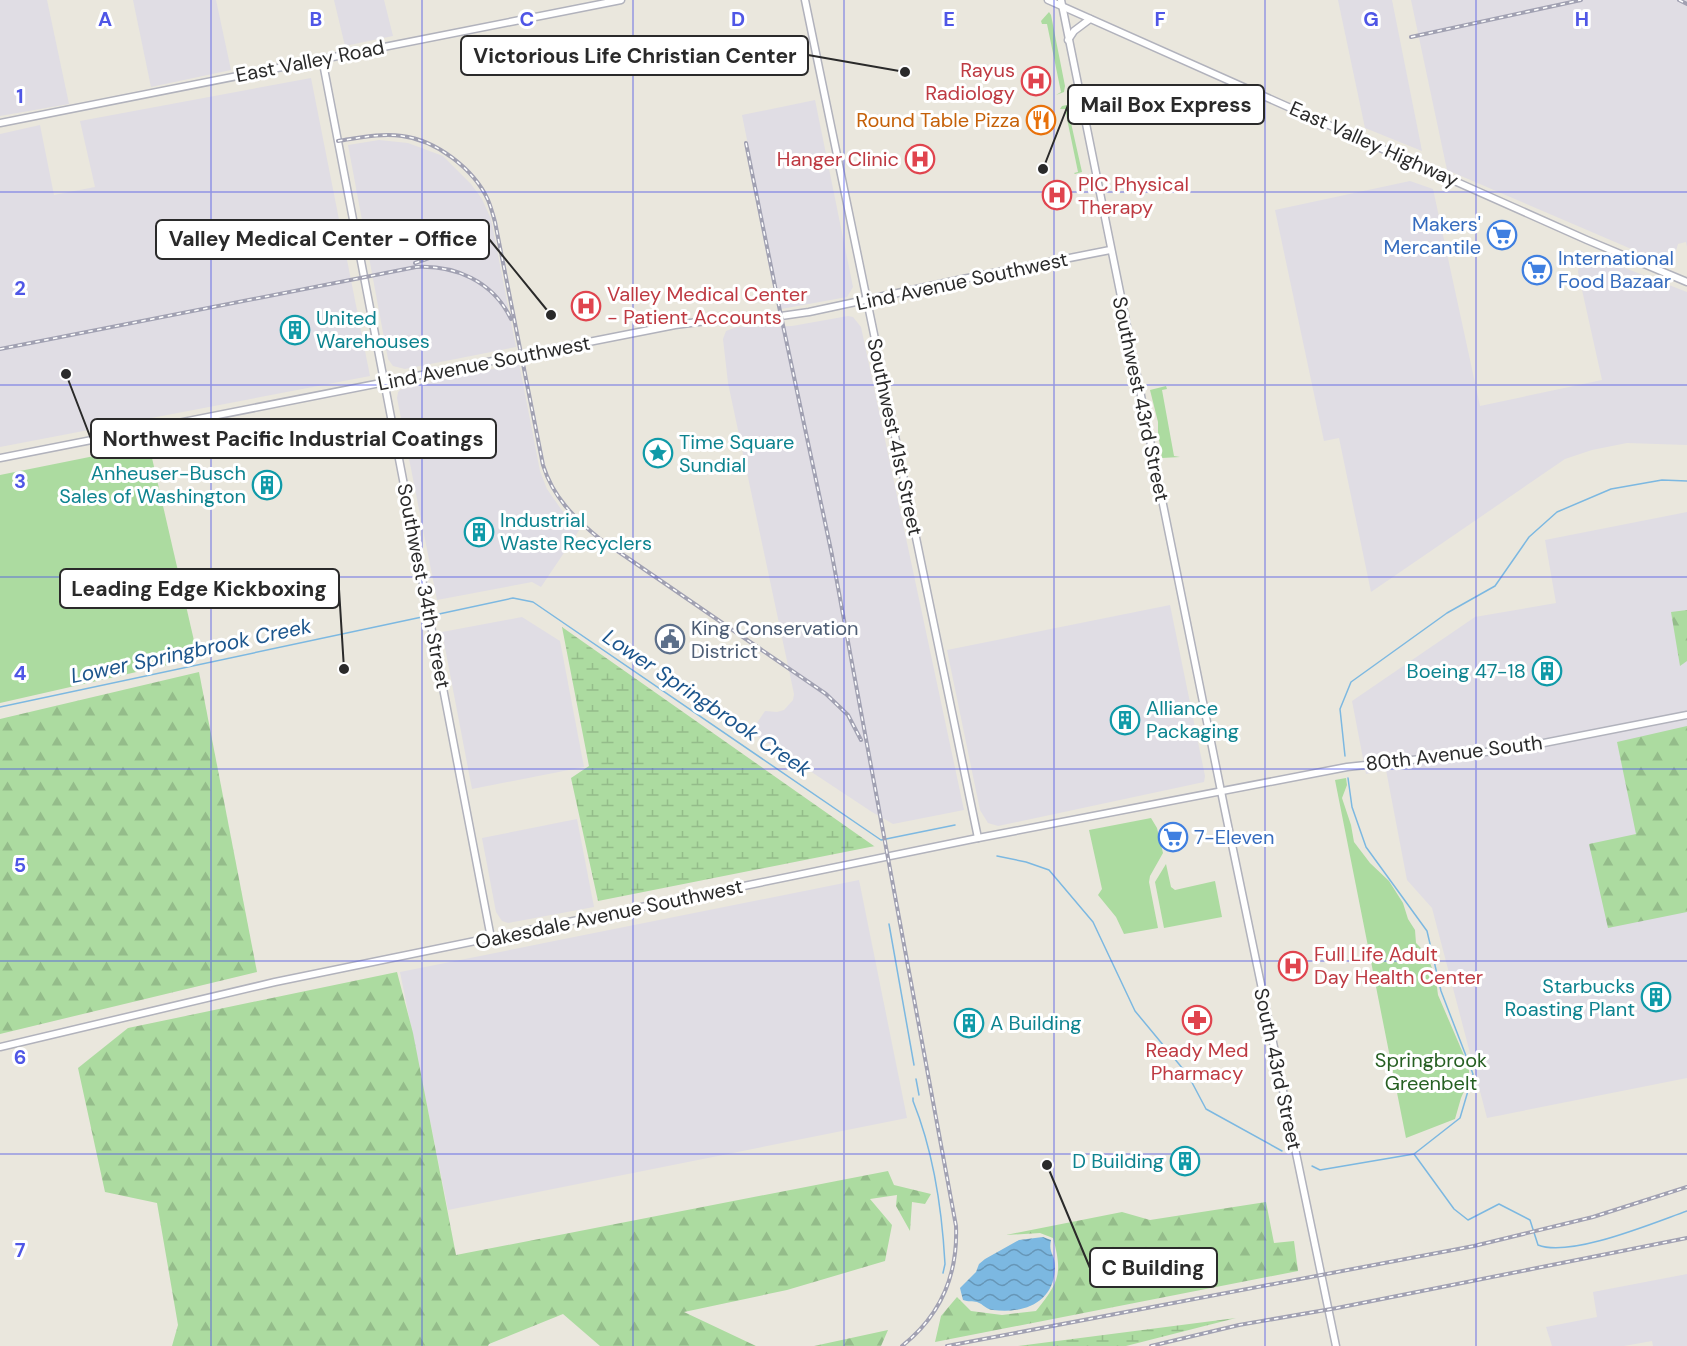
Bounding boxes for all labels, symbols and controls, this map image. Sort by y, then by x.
text: A [98,6,112,32]
text: B [310,6,322,32]
text: C [520,6,534,32]
text: D [731,6,745,32]
text: E [943,6,955,32]
text: F [1154,6,1166,32]
text: G [1363,6,1379,32]
text: H [1575,6,1589,32]
street label: East Valley Road [233,34,387,88]
callout: Victorious Life Christian Center [461,36,808,75]
text: Victorious Life Christian Center [473,42,797,70]
place label: Rayus Radiology [925,57,1015,106]
hospital icon: Rayus Radiology [1020,65,1052,97]
text: 1 [16,83,24,109]
callout: Mail Box Express [1068,85,1264,124]
text: Mail Box Express [1080,91,1252,119]
street label: East Valley Highway [1286,95,1462,193]
restaurant icon: Round Table Pizza [1025,104,1057,136]
place label: Round Table Pizza [856,107,1020,133]
hospital icon: Hanger Clinic [904,143,936,175]
place label: Hanger Clinic [777,146,899,172]
place label: PIC Physical Therapy [1078,171,1189,220]
hospital icon: PIC Physical Therapy [1041,179,1073,211]
place label: Makers' Mercantile [1384,211,1481,260]
supermarket icon: Makers' Mercantile [1486,219,1518,251]
callout: Valley Medical Center - Office [156,220,489,259]
text: Valley Medical Center - Office [169,225,477,253]
place label: International Food Bazaar [1558,245,1674,294]
street label: Lind Avenue Southwest [854,246,1070,316]
supermarket icon: International Food Bazaar [1521,254,1553,286]
text: 2 [14,275,26,301]
place label: Valley Medical Center - Patient Accounts [607,281,808,330]
hospital icon: Valley Medical Center - Patient Accounts [570,290,602,322]
street label: Southwest 43rd Street [1107,294,1175,504]
place label: United Warehouses [316,305,430,354]
building icon: United Warehouses [279,314,311,346]
street label: Lind Avenue Southwest [376,330,593,396]
street label: Southwest 41st Street [861,336,929,538]
callout: Northwest Pacific Industrial Coatings [91,419,496,458]
text: Northwest Pacific Industrial Coatings [102,425,484,453]
place label: Time Square Sundial [679,429,794,478]
place icon: Time Square Sundial [642,437,674,469]
place label: Anheuser-Busch Sales of Washington [59,460,246,509]
text: 3 [14,468,26,494]
building icon: Anheuser-Busch Sales of Washington [251,469,283,501]
street label: Southwest 34th Street [391,481,457,691]
place label: Industrial Waste Recyclers [500,507,652,556]
building icon: Industrial Waste Recyclers [463,516,495,548]
callout: Leading Edge Kickboxing [60,569,339,608]
text: Leading Edge Kickboxing [71,575,327,603]
water label: Lower Springbrook Creek [68,612,314,690]
place label: King Conservation District [691,615,859,664]
water label: Lower Springbrook Creek [597,623,817,783]
public building icon: King Conservation District [654,623,686,655]
building icon: Boeing 47-18 [1531,655,1563,687]
place label: Boeing 47-18 [1407,658,1526,684]
text: 4 [14,660,27,686]
place label: Alliance Packaging [1146,695,1239,744]
building icon: Alliance Packaging [1109,704,1141,736]
street label: 80th Avenue South [1364,729,1544,777]
supermarket icon: 7-Eleven [1157,821,1189,853]
place label: 7-Eleven [1194,824,1274,850]
text: 5 [14,852,26,878]
street label: Oakesdale Avenue Southwest [473,873,745,955]
place label: Full Life Adult Day Health Center [1314,941,1483,990]
hospital icon: Full Life Adult Day Health Center [1277,950,1309,982]
place label: Starbucks Roasting Plant [1505,973,1635,1022]
building icon: Starbucks Roasting Plant [1640,981,1672,1013]
street label: South 43rd Street [1248,986,1308,1153]
pharmacy icon: Ready Med Pharmacy [1181,1004,1213,1036]
building icon: A Building [953,1007,985,1039]
place label: A Building [990,1010,1081,1036]
place label: Ready Med Pharmacy [1145,1037,1249,1086]
text: 6 [14,1044,26,1070]
park label: Springbrook Greenbelt [1375,1047,1487,1096]
building icon: D Building [1169,1145,1201,1177]
place label: D Building [1072,1148,1164,1174]
text: 7 [15,1237,26,1263]
callout: C Building [1090,1248,1217,1287]
text: C Building [1101,1254,1205,1282]

